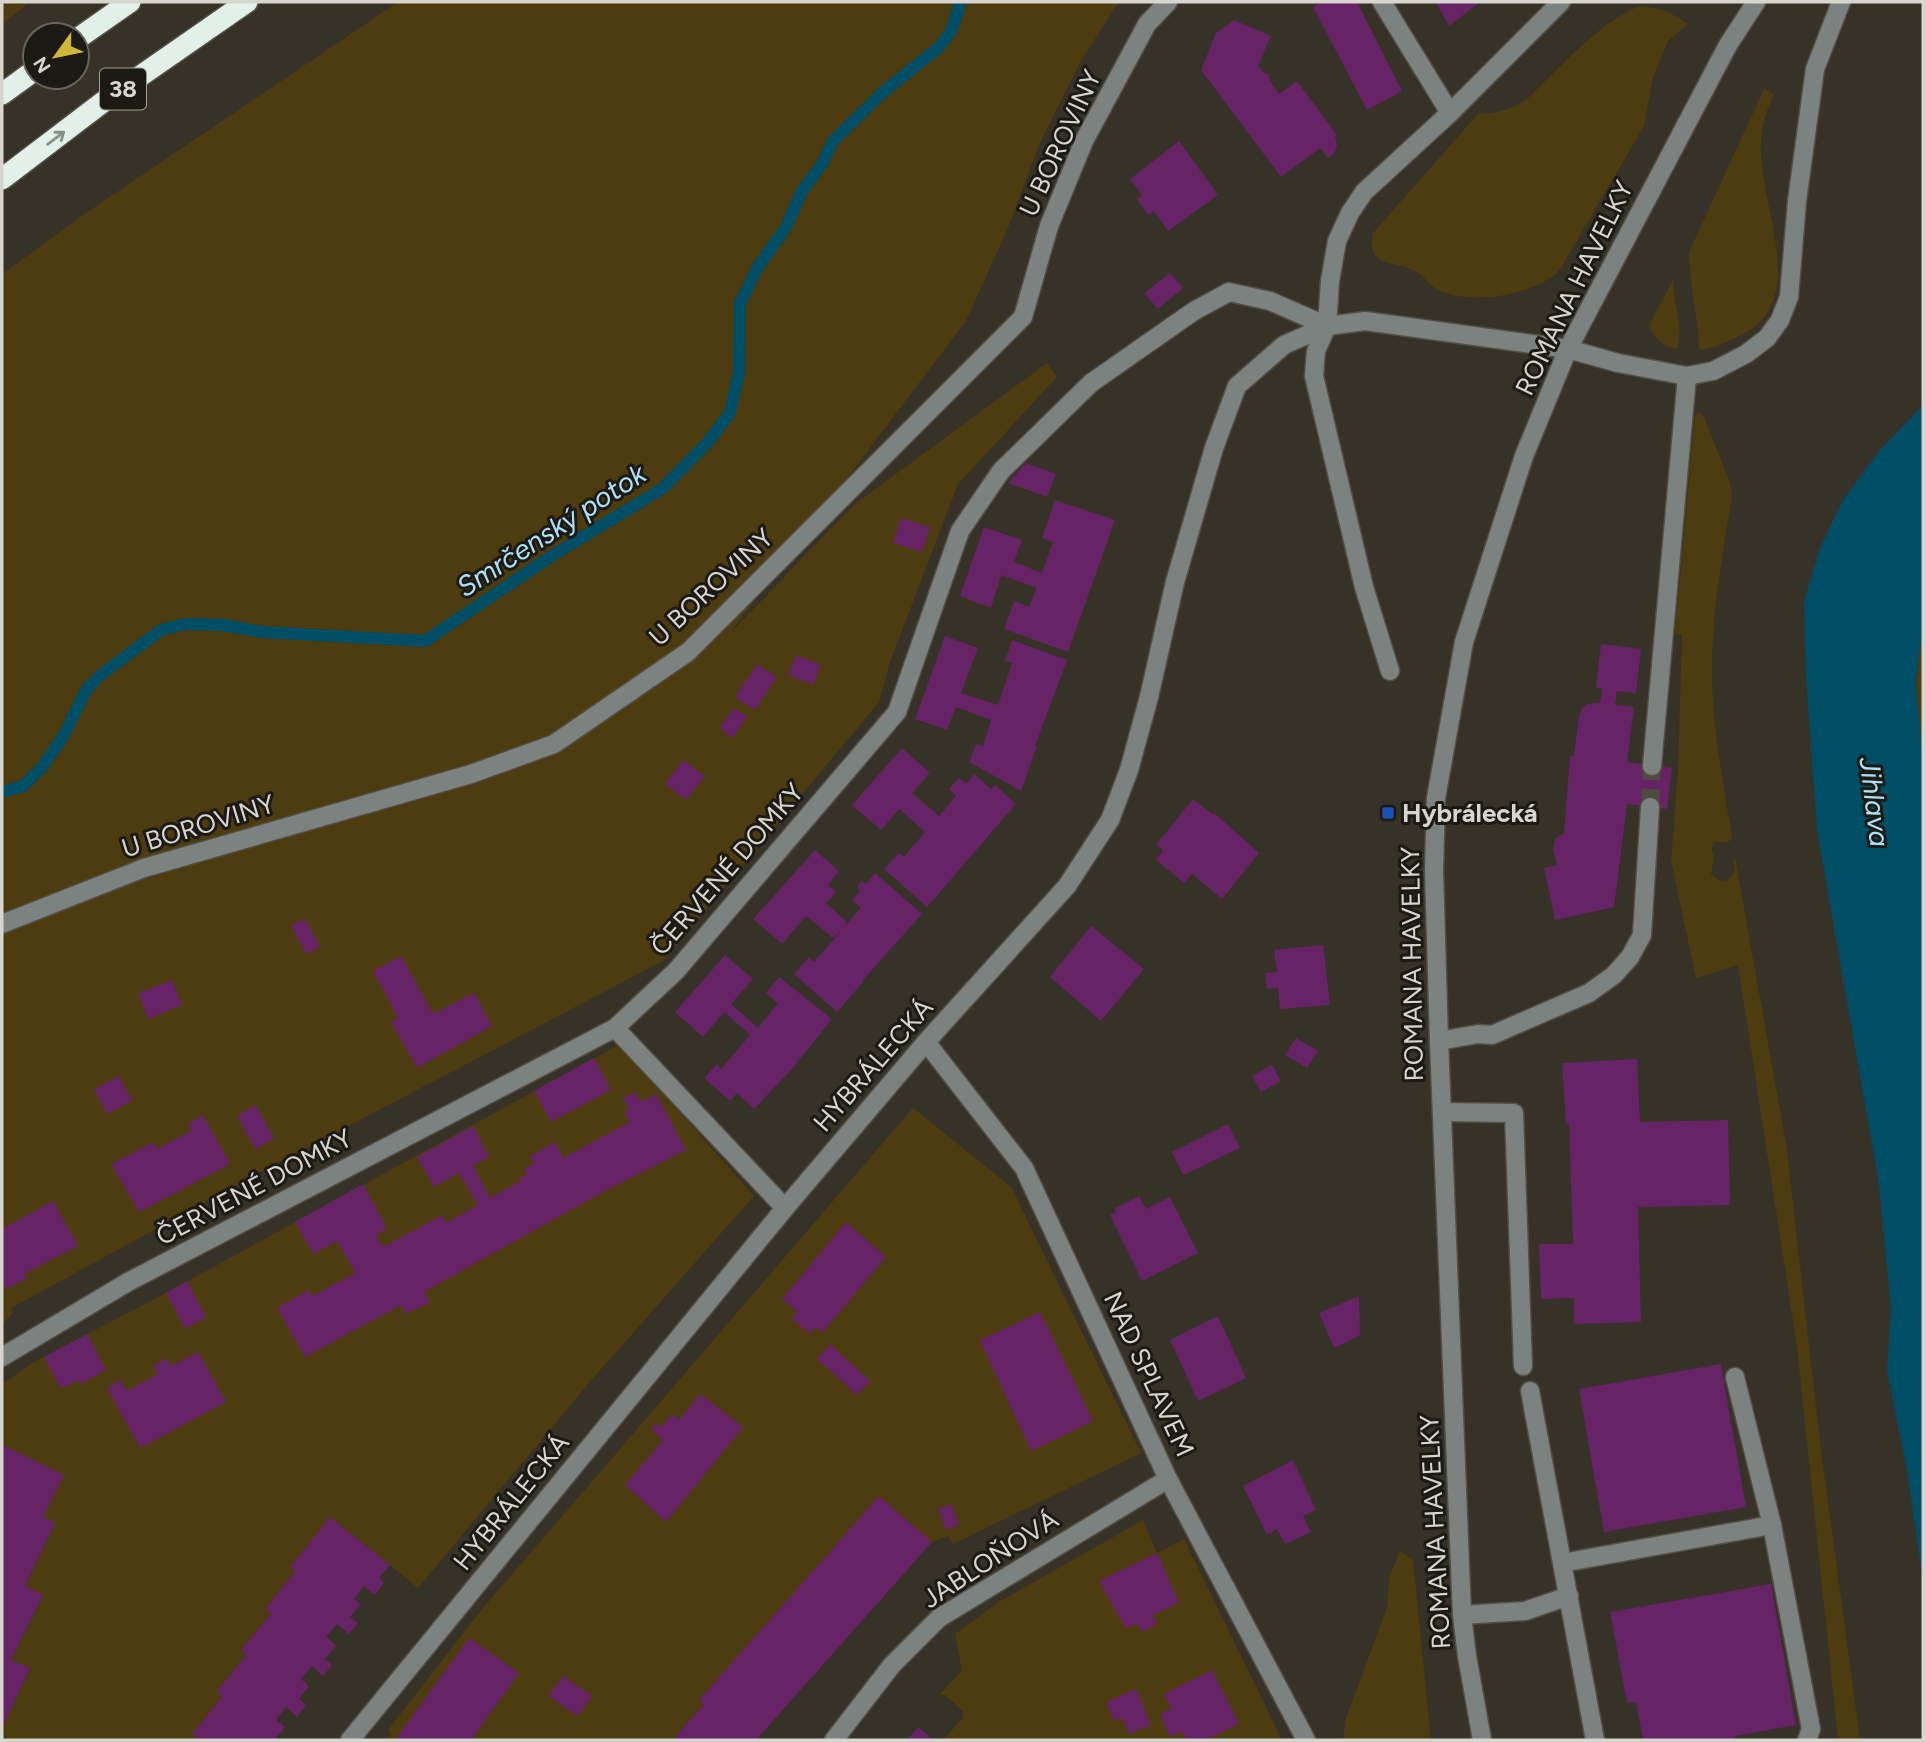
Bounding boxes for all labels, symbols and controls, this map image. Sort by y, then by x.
north arrow [21,21,91,91]
text: N [29,53,56,77]
street label: U BOROVINY [1012,64,1108,221]
road number: 38 [100,68,146,110]
one-way arrow [46,131,65,145]
street label: ROMANA HAVELKY [1508,175,1640,400]
water label: Smrčenský potok [450,455,653,604]
street label: U BOROVINY [642,521,780,653]
water label: Jihlava [1853,754,1897,849]
street label: ČERVENÉ DOMKY [644,776,811,962]
street label: U BOROVINY [118,788,278,864]
place label: Hybrálecká [1402,797,1538,829]
marker: Hybrálecká [1380,805,1396,821]
street label: ROMANA HAVELKY [1394,846,1430,1082]
street label: HYBRÁLECKÁ [806,992,940,1138]
street label: ČERVENÉ DOMKY [151,1122,358,1252]
street label: NAD SPLAVEM [1097,1286,1201,1462]
street label: ROMANA HAVELKY [1413,1414,1457,1650]
street label: HYBRÁLECKÁ [446,1427,576,1577]
street label: JABLOŇOVÁ [916,1503,1064,1615]

